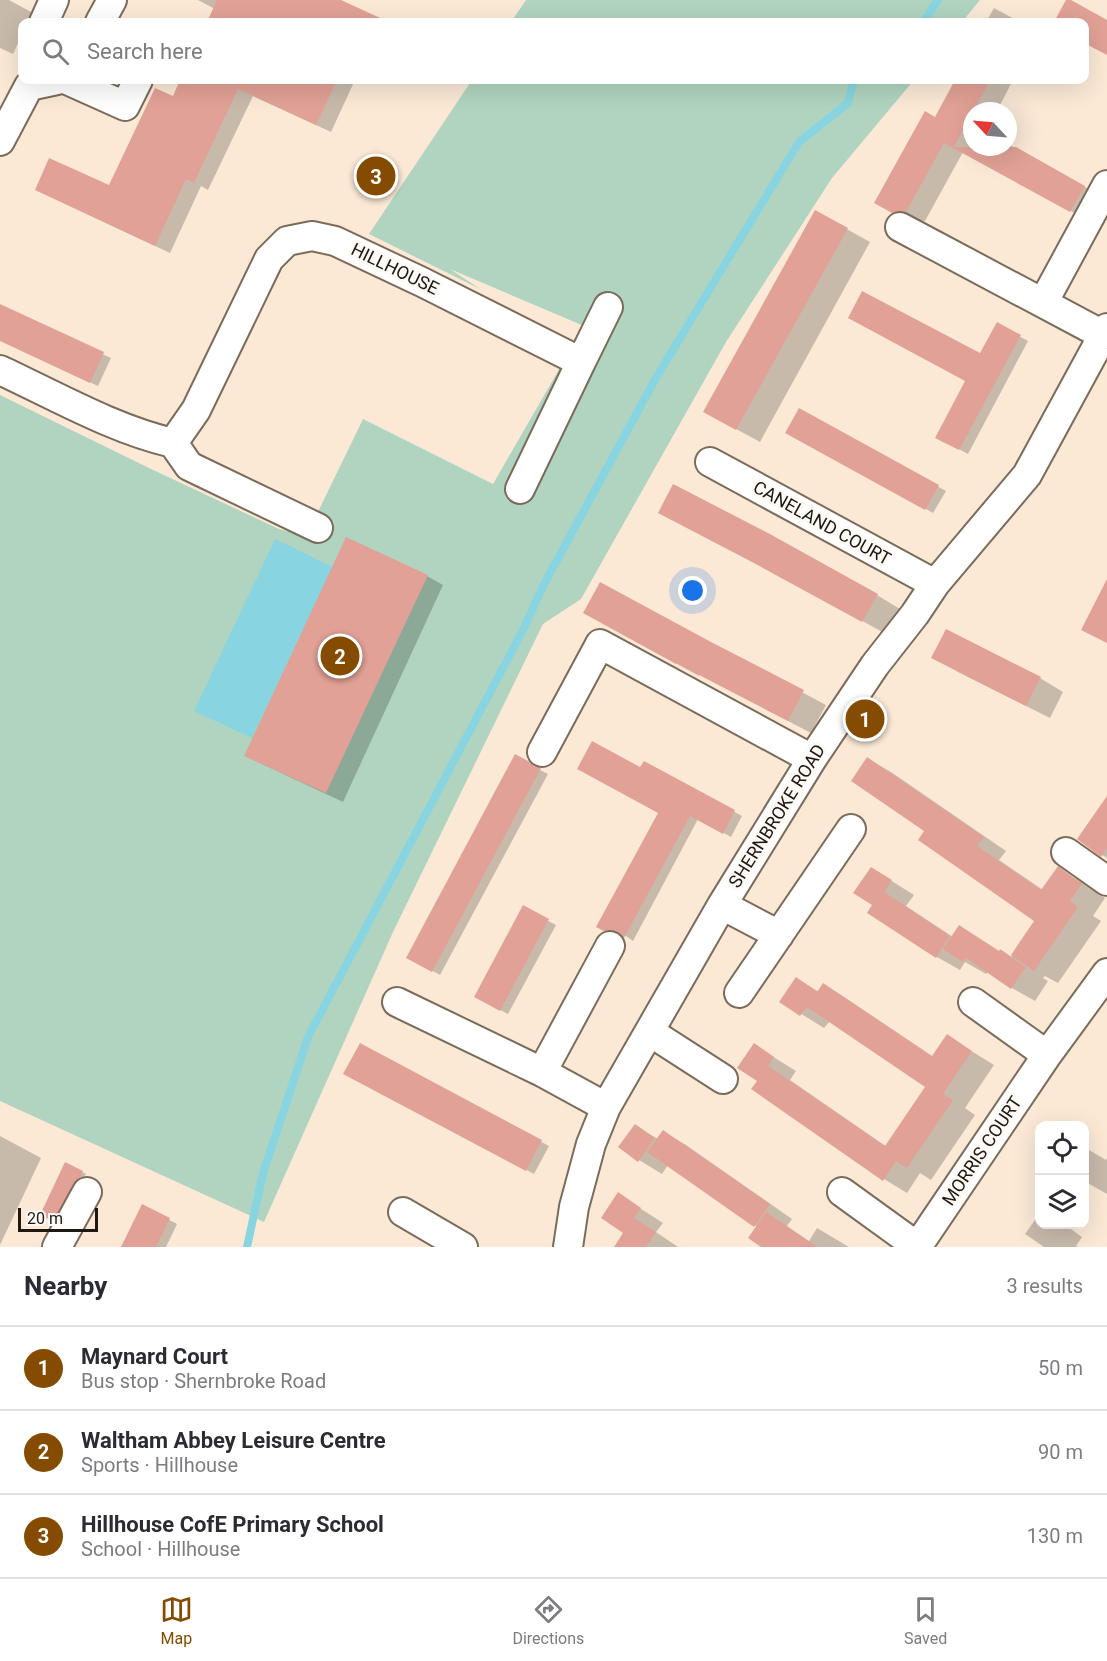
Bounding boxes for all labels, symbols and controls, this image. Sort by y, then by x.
search box [18,18,1089,84]
icon: search [39,35,72,68]
text: Search here [87,39,203,64]
north arrow [963,102,1017,156]
pin: 3 [356,154,395,198]
street label: HILLHOUSE [348,238,442,299]
street label: CANELAND COURT [750,476,895,569]
your location [678,576,707,605]
pin: 2 [320,634,360,678]
pin: 1 [846,696,884,742]
street label: SHERNBROKE ROAD [724,740,829,891]
street label: MORRIS COURT [937,1092,1026,1209]
map controls [1035,1121,1089,1229]
button: locate [1035,1121,1089,1175]
button: layers [1035,1175,1089,1229]
scale bar [18,1205,98,1232]
text: 20 m [27,1209,63,1228]
text: Nearby [24,1271,107,1301]
text: 3 results [1007,1274,1083,1298]
text: Maynard Court [81,1344,228,1369]
text: 1 [38,1356,49,1380]
text: 50 m [1038,1356,1083,1380]
text: Bus stop · Shernbroke Road [81,1369,326,1393]
text: Waltham Abbey Leisure Centre [81,1428,386,1453]
text: 2 [38,1440,49,1464]
text: 90 m [1038,1440,1083,1464]
text: Sports · Hillhouse [81,1453,238,1477]
text: Hillhouse CofE Primary School [81,1512,384,1537]
text: 3 [38,1524,49,1548]
text: 130 m [1027,1524,1083,1548]
text: School · Hillhouse [81,1537,240,1561]
tab: Map [160,1593,193,1648]
tab: Directions [512,1593,584,1648]
tab: Saved [904,1593,947,1648]

